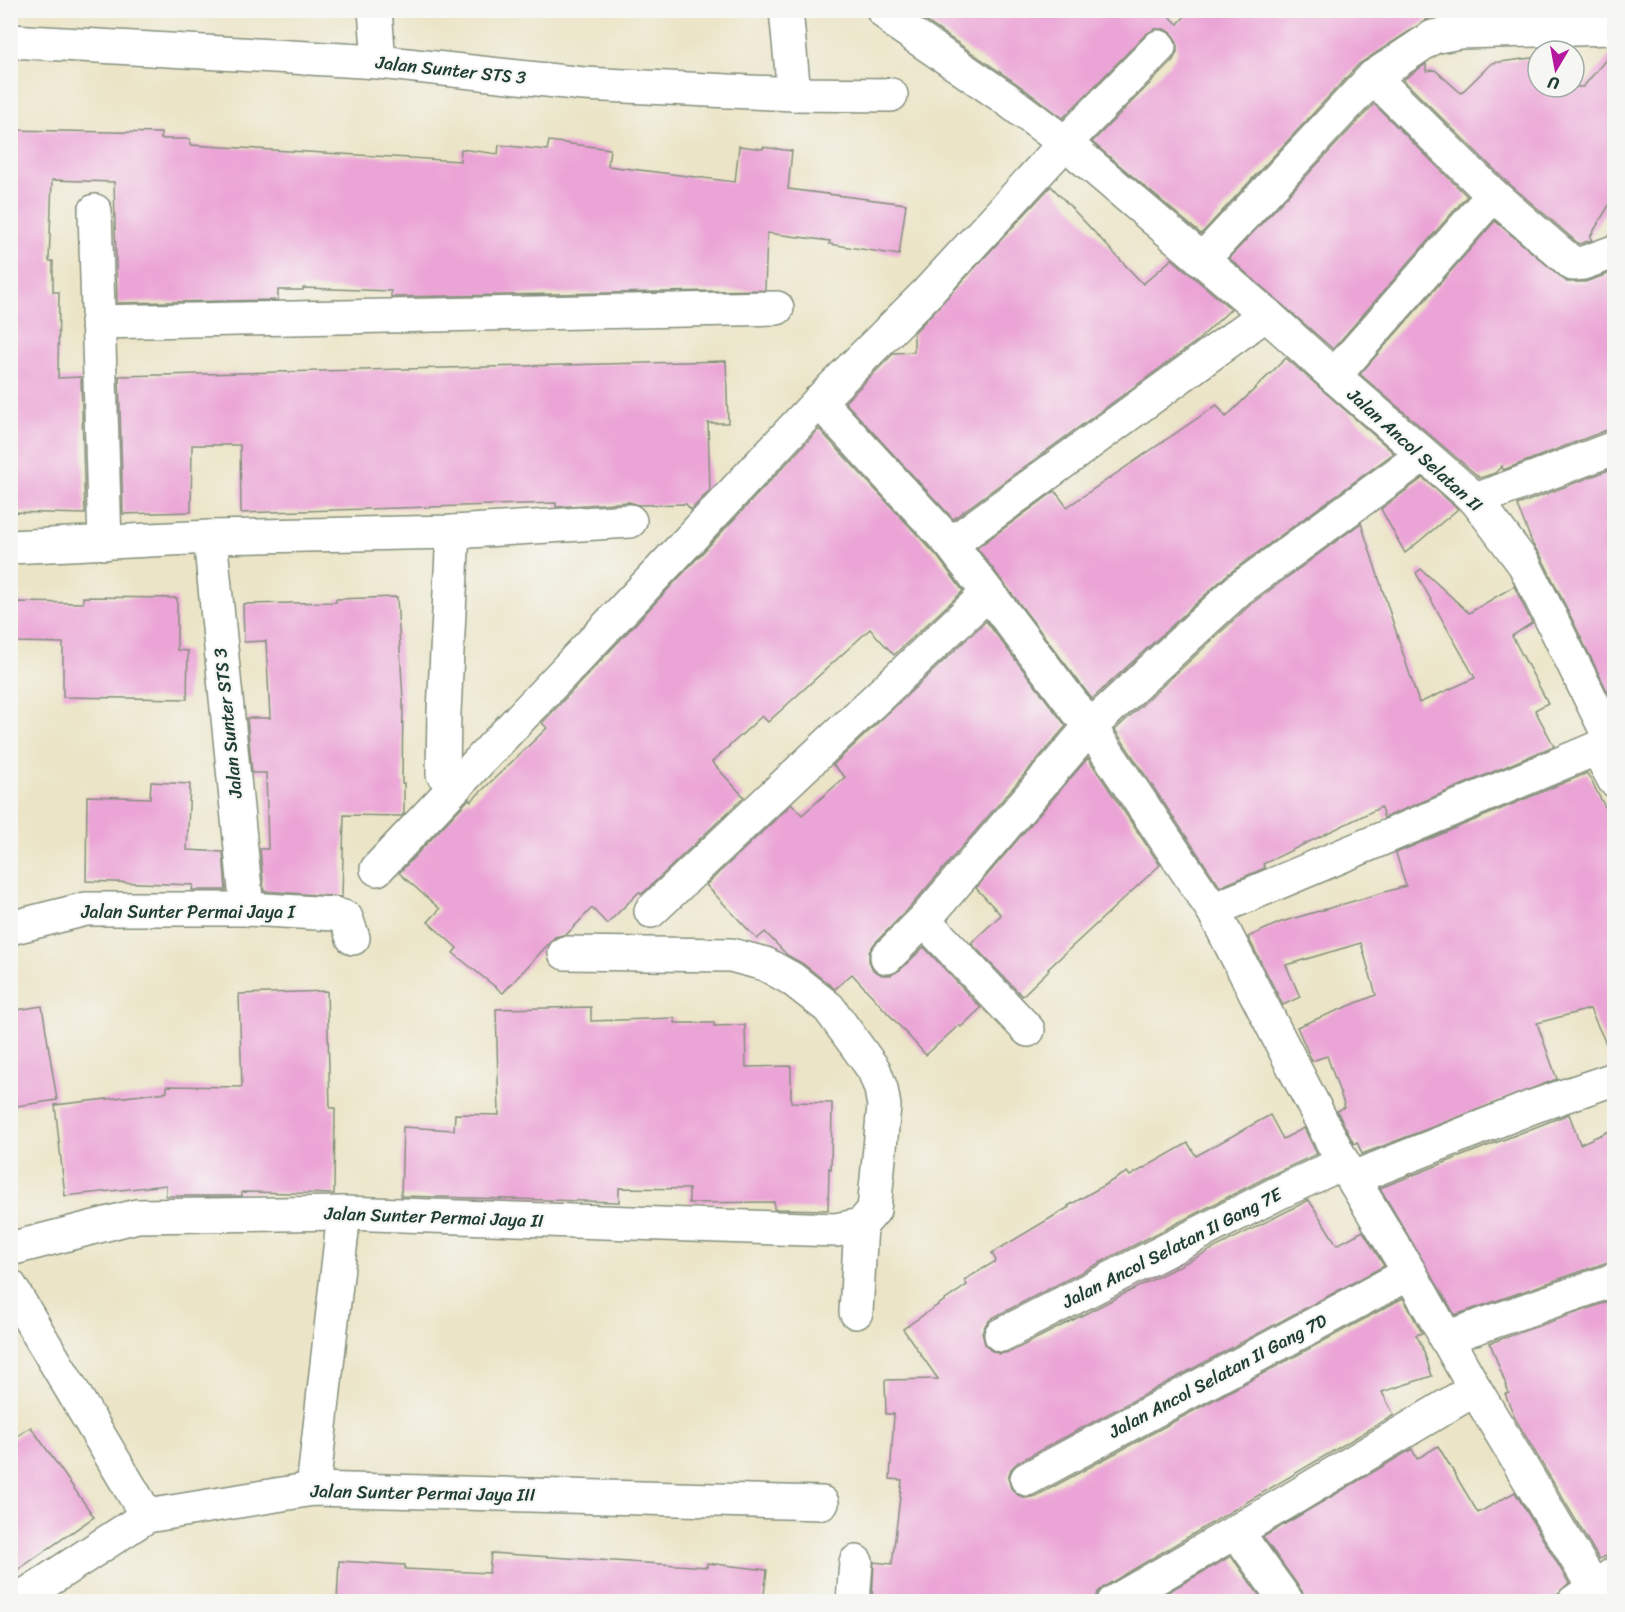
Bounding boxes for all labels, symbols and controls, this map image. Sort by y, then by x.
north arrow [1526,39,1586,99]
street label: Jalan Sunter STS 3 [373,46,528,94]
text: U [1544,68,1561,98]
street label: Jalan Ancol Selatan II [1339,379,1491,520]
street label: Jalan Sunter STS 3 [204,646,252,801]
street label: Jalan Sunter Permai Jaya I [80,896,297,928]
street label: Jalan Ancol Selatan II Gang 7E [1056,1178,1288,1318]
street label: Jalan Sunter Permai Jaya II [323,1197,545,1237]
street label: Jalan Ancol Selatan II Gang 7D [1102,1305,1333,1448]
street label: Jalan Sunter Permai Jaya III [309,1475,536,1511]

